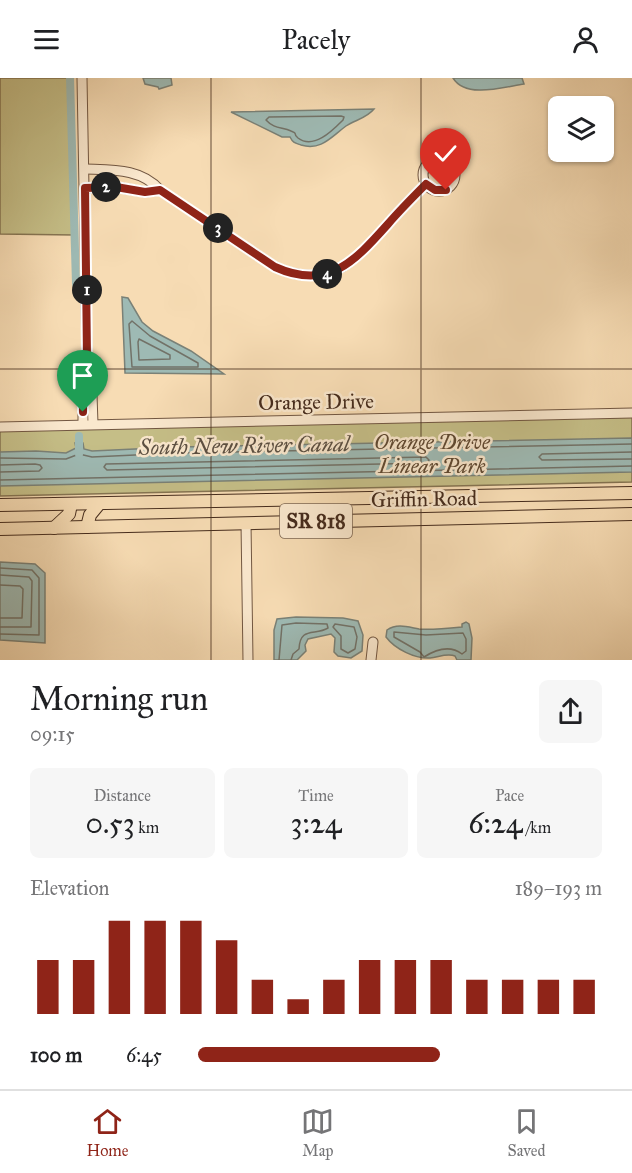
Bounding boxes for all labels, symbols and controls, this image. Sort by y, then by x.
icon: menu [30,23,63,56]
text: Pacely [282,23,350,56]
icon: person [569,23,602,56]
map controls [548,96,614,162]
button: layers [548,96,614,162]
pin [420,128,471,190]
icon: check [429,137,462,170]
pin: 2 [91,172,121,202]
text: 2 [102,177,110,196]
pin: 3 [203,213,233,243]
text: 3 [215,218,221,237]
pin: 4 [312,259,342,289]
text: 4 [323,264,331,283]
pin: 1 [72,275,102,305]
text: 1 [84,280,90,299]
pin [57,350,108,412]
icon: arrive [66,359,99,392]
street label: Orange Drive [258,388,374,416]
park label: Orange Drive Linear Park [374,429,491,479]
water label: South New River Canal [137,430,352,461]
street label: Griffin Road [371,485,478,513]
road number: SR 818 [280,504,352,538]
text: Morning run [30,679,208,719]
button: share [539,680,602,743]
text: 09:15 [30,722,74,746]
text: Distance [94,786,151,805]
text: Time [298,786,334,805]
text: Pace [495,786,524,805]
text: 0.53 [86,805,135,841]
text: 3:24 [290,805,342,841]
text: 6:24 [468,805,523,841]
text: km [135,818,159,837]
text: /km [523,818,551,837]
text: Elevation [30,876,109,900]
text: 189–193 m [515,876,602,900]
text: 100 m [30,1043,82,1067]
text: 6:45 [126,1043,162,1067]
tab: Home [87,1105,128,1160]
tab: Map [301,1105,334,1160]
tab: Saved [507,1105,545,1160]

